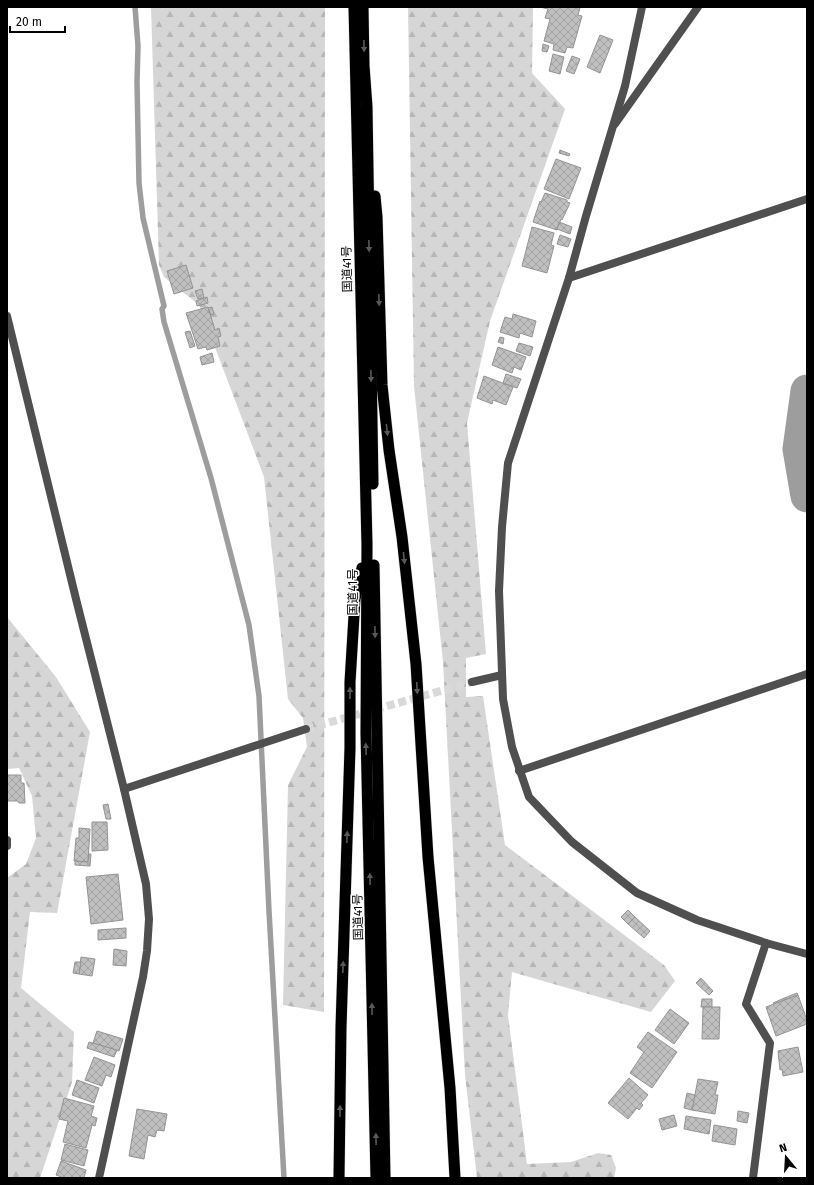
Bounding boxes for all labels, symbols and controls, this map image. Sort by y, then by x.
scale bar [10,8,65,34]
text: 20 m [16,15,42,29]
one-way arrow [361,40,367,53]
one-way arrow [366,240,372,253]
street label: 国道41号 [340,245,354,293]
one-way arrow [376,294,382,307]
one-way arrow [368,370,374,383]
one-way arrow [383,424,390,436]
one-way arrow [401,552,407,564]
street label: 国道41号 [346,569,360,615]
one-way arrow [372,626,378,639]
one-way arrow [413,682,420,694]
one-way arrow [347,686,353,699]
one-way arrow [363,743,370,755]
one-way arrow [344,830,350,843]
one-way arrow [367,872,373,885]
street label: 国道41号 [351,893,365,941]
one-way arrow [340,960,346,973]
one-way arrow [369,1003,376,1015]
one-way arrow [337,1104,343,1117]
one-way arrow [372,1133,379,1145]
north arrow [766,1137,806,1177]
text: N [778,1141,789,1155]

